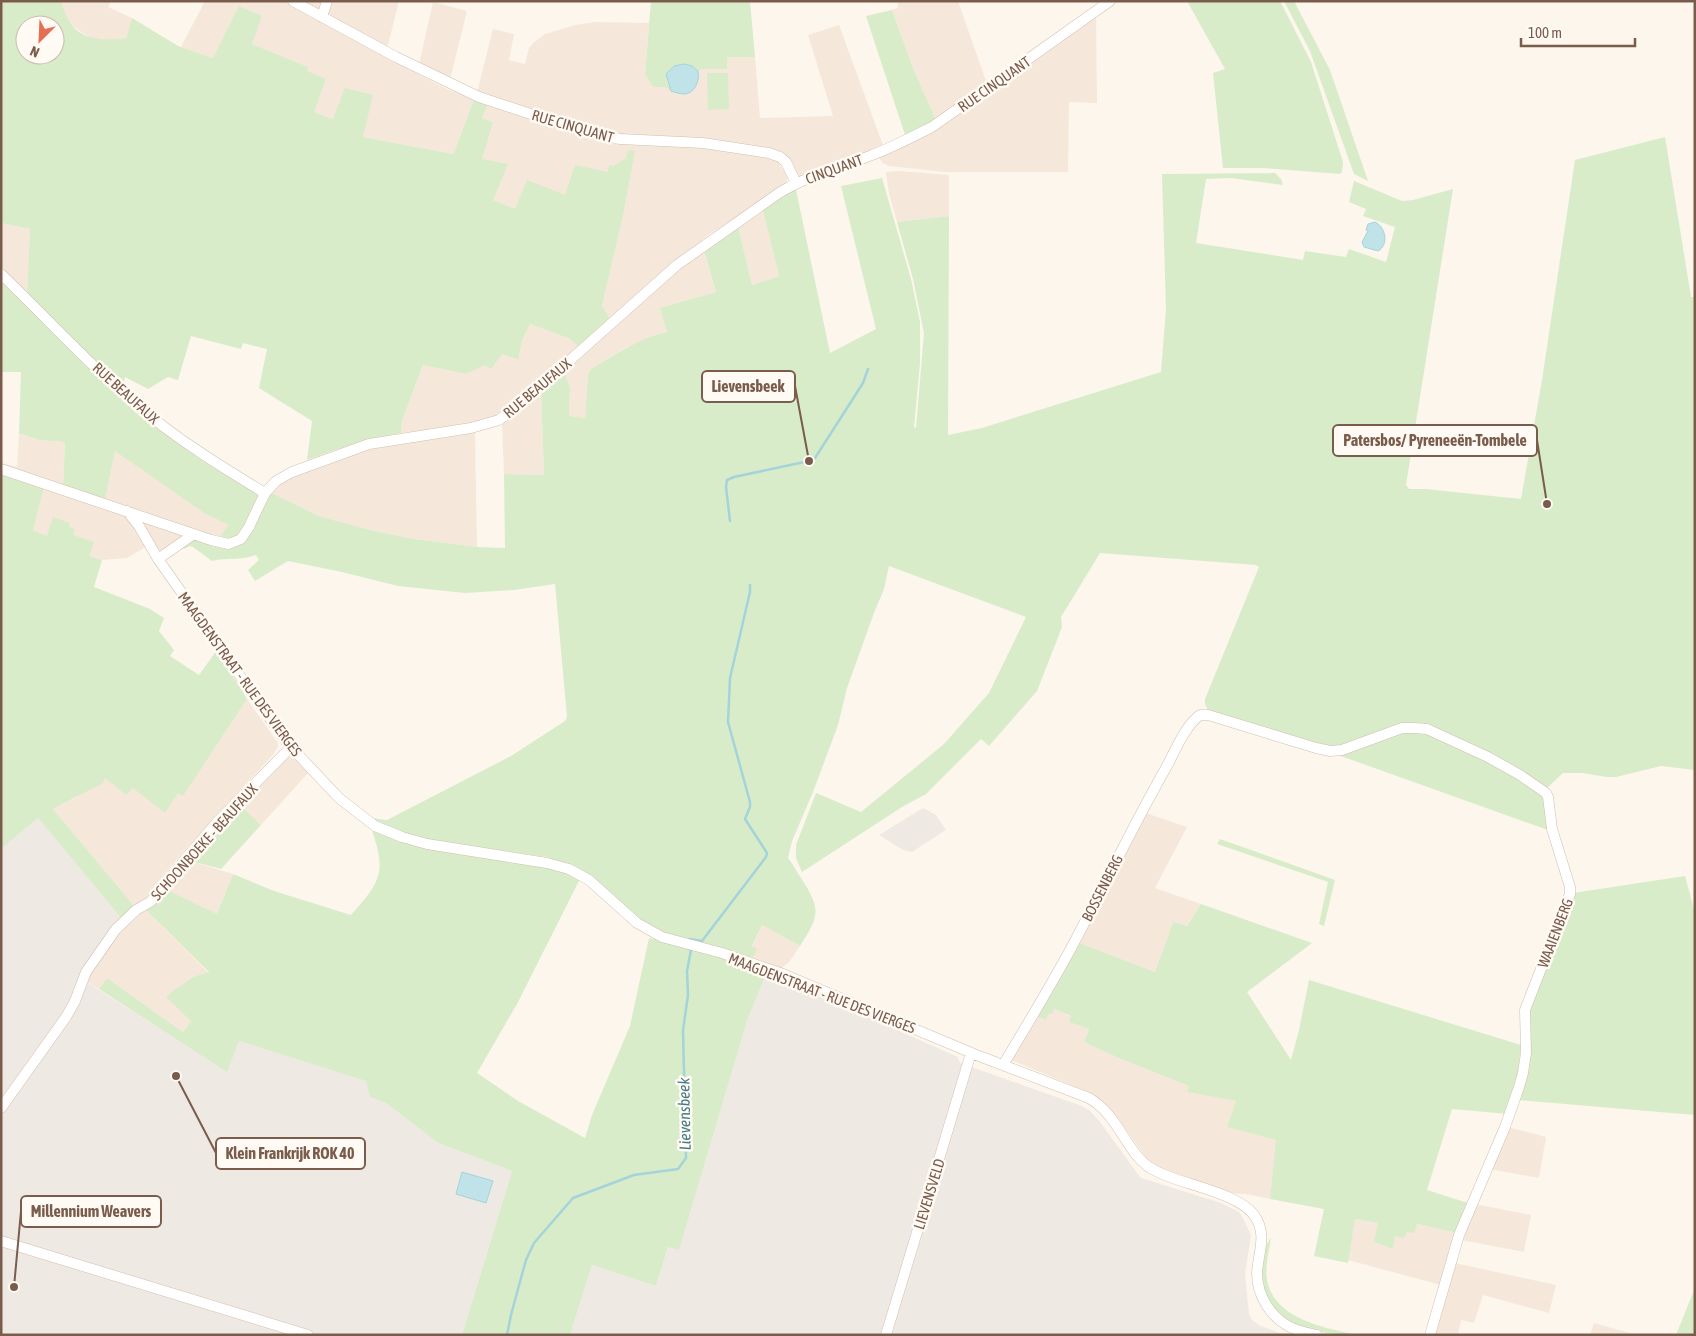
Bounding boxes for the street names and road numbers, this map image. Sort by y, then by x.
street label: RUE CINQUANT [954,53,1034,115]
street label: RUE CINQUANT [530,106,616,146]
street label: CINQUANT [803,151,865,187]
street label: RUE BEAUFAUX [500,355,575,421]
street label: RUE BEAUFAUX [89,359,163,427]
street label: MAAGDENSTRAAT - RUE DES VIERGES [175,589,305,759]
street label: SCHOONBOEKE - BEAUFAUX [147,780,261,904]
street label: BOSSENBERG [1078,852,1126,924]
street label: WAAIENBERG [1534,896,1576,970]
street label: MAAGDENSTRAAT - RUE DES VIERGES [726,949,918,1037]
street label: LIEVENSVELD [910,1157,948,1231]

